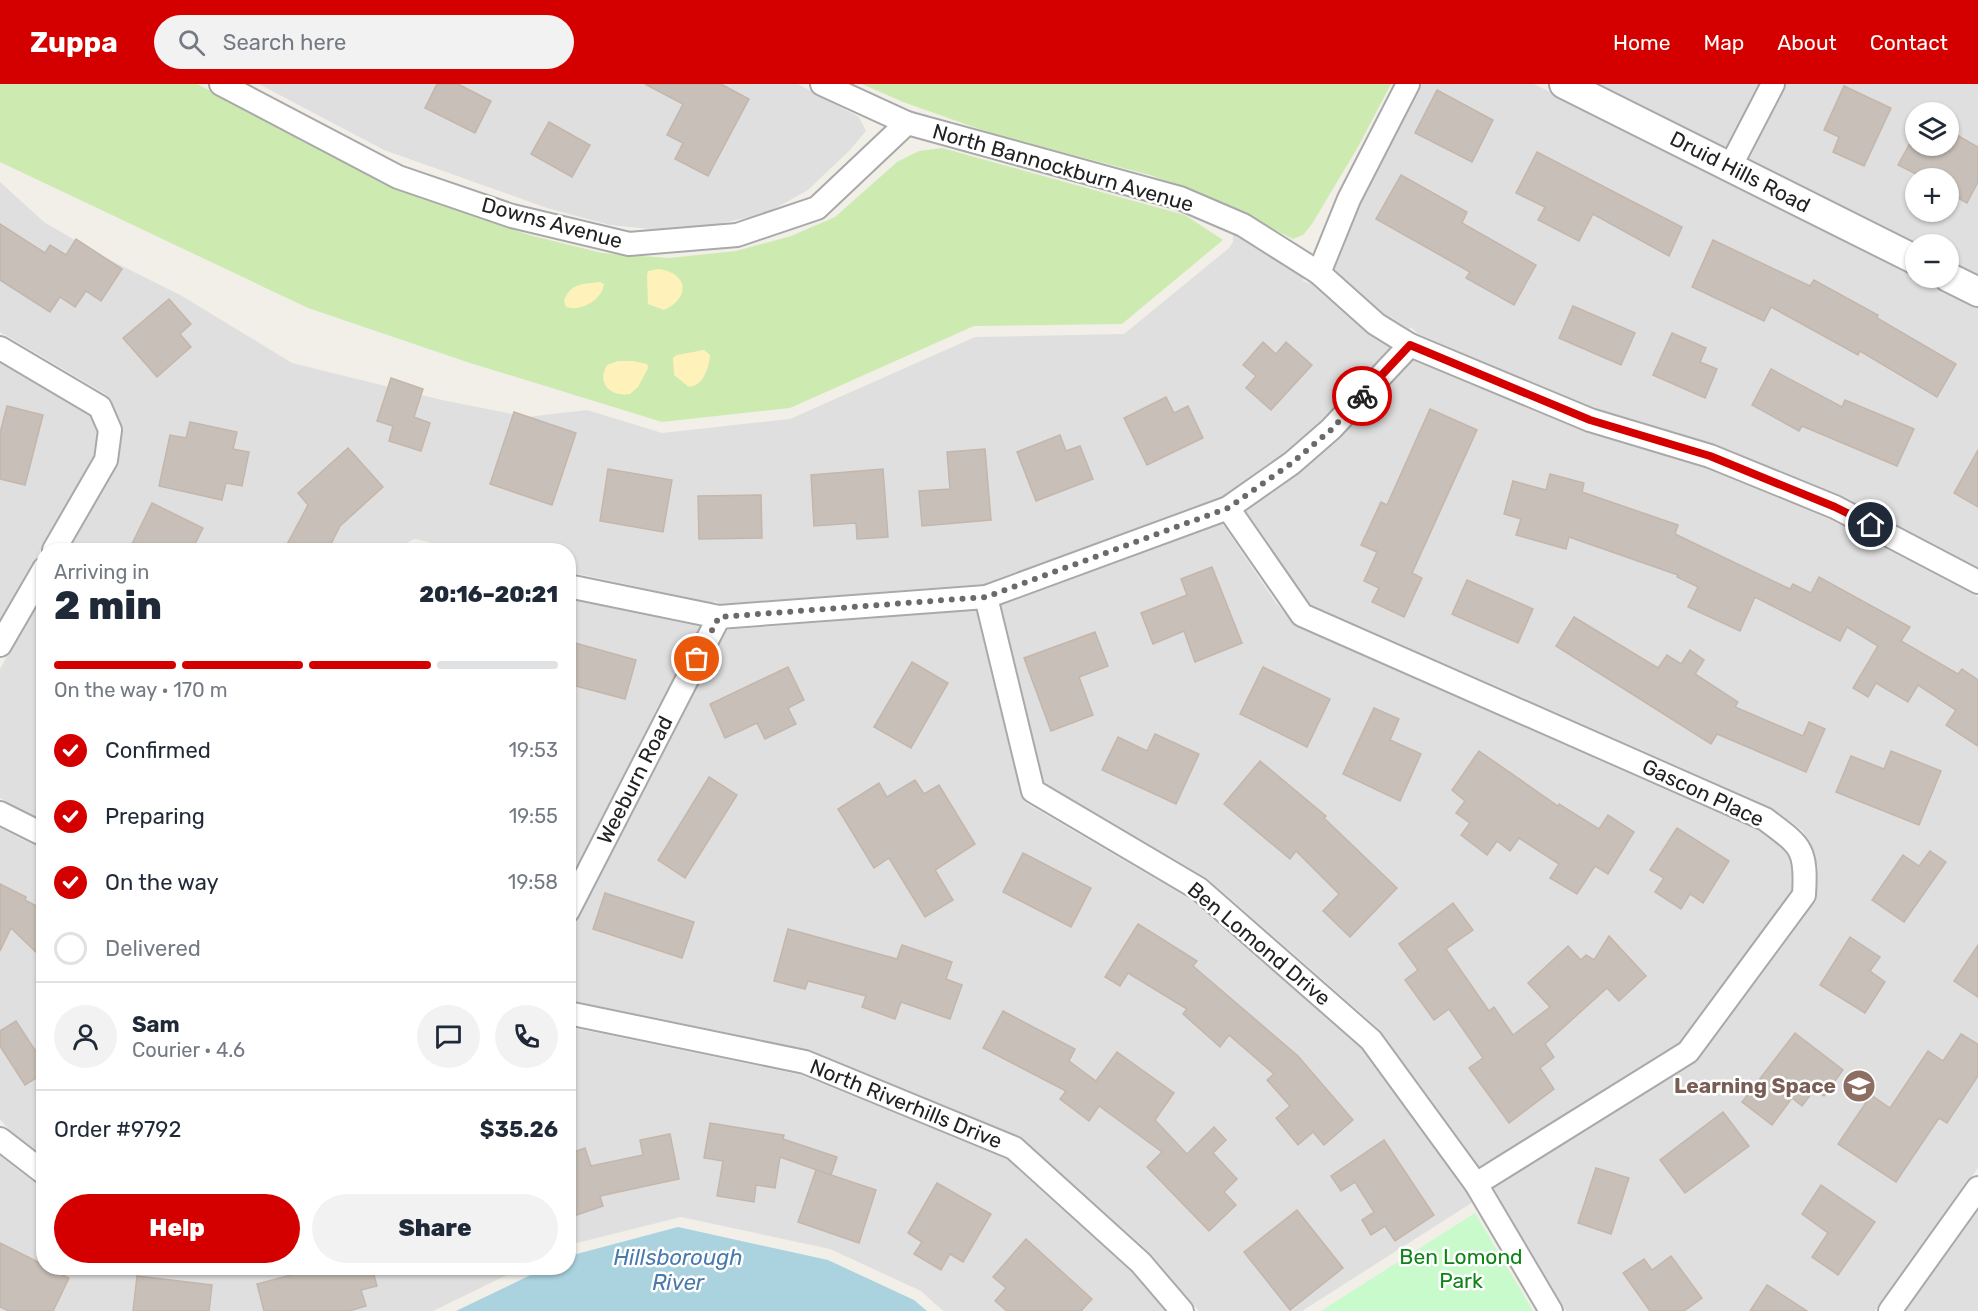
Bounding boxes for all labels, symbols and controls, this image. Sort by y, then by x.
search box [154,15,574,69]
text: Zuppa [30,26,118,59]
icon: search [175,26,208,59]
text: Search here [223,29,346,56]
text: Home [1613,30,1670,55]
text: Map [1703,30,1744,55]
text: About [1777,30,1837,55]
text: Contact [1870,30,1948,55]
map controls [1905,102,1959,288]
button: layers [1905,102,1959,156]
street label: North Bannockburn Avenue [930,118,1197,217]
street label: Druid Hills Road [1666,126,1814,218]
button: + [1905,168,1959,222]
street label: Downs Avenue [479,192,625,253]
button: − [1905,234,1959,288]
courier [1332,366,1392,426]
icon: bike [1346,380,1379,413]
pin [1845,499,1896,550]
icon: home [1854,508,1887,541]
text: Arriving in [54,560,149,584]
text: 20:16–20:21 [419,581,558,608]
text: 2 min [54,583,162,629]
pin [671,633,722,684]
icon: bag [680,642,713,675]
text: On the way · 170 m [54,678,227,702]
street label: Weeburn Road [591,711,678,848]
icon: check [54,734,87,767]
text: Confirmed [105,737,211,764]
text: 19:53 [509,738,558,762]
street label: Gascon Place [1638,753,1768,832]
icon: check [54,800,87,833]
text: Preparing [105,803,205,830]
text: 19:55 [509,804,558,828]
icon: check [54,866,87,899]
text: On the way [105,869,219,896]
text: 19:58 [508,870,558,894]
street label: Ben Lomond Drive [1183,877,1336,1011]
text: Delivered [105,935,201,962]
button: person [54,1005,117,1068]
button: chat [417,1005,480,1068]
button: phone [495,1005,558,1068]
text: Sam [132,1011,180,1038]
text: Courier · 4.6 [132,1038,245,1062]
street label: North Riverhills Drive [806,1054,1006,1154]
school or university icon: Learning Space [1841,1068,1877,1104]
place label: Learning Space [1674,1073,1836,1098]
text: Order #9792 [54,1116,181,1143]
text: $35.26 [480,1116,558,1143]
button: Help [54,1194,300,1263]
button: Share [312,1194,558,1263]
water label: Hillsborough River [613,1244,743,1296]
park label: Ben Lomond Park [1399,1244,1523,1293]

